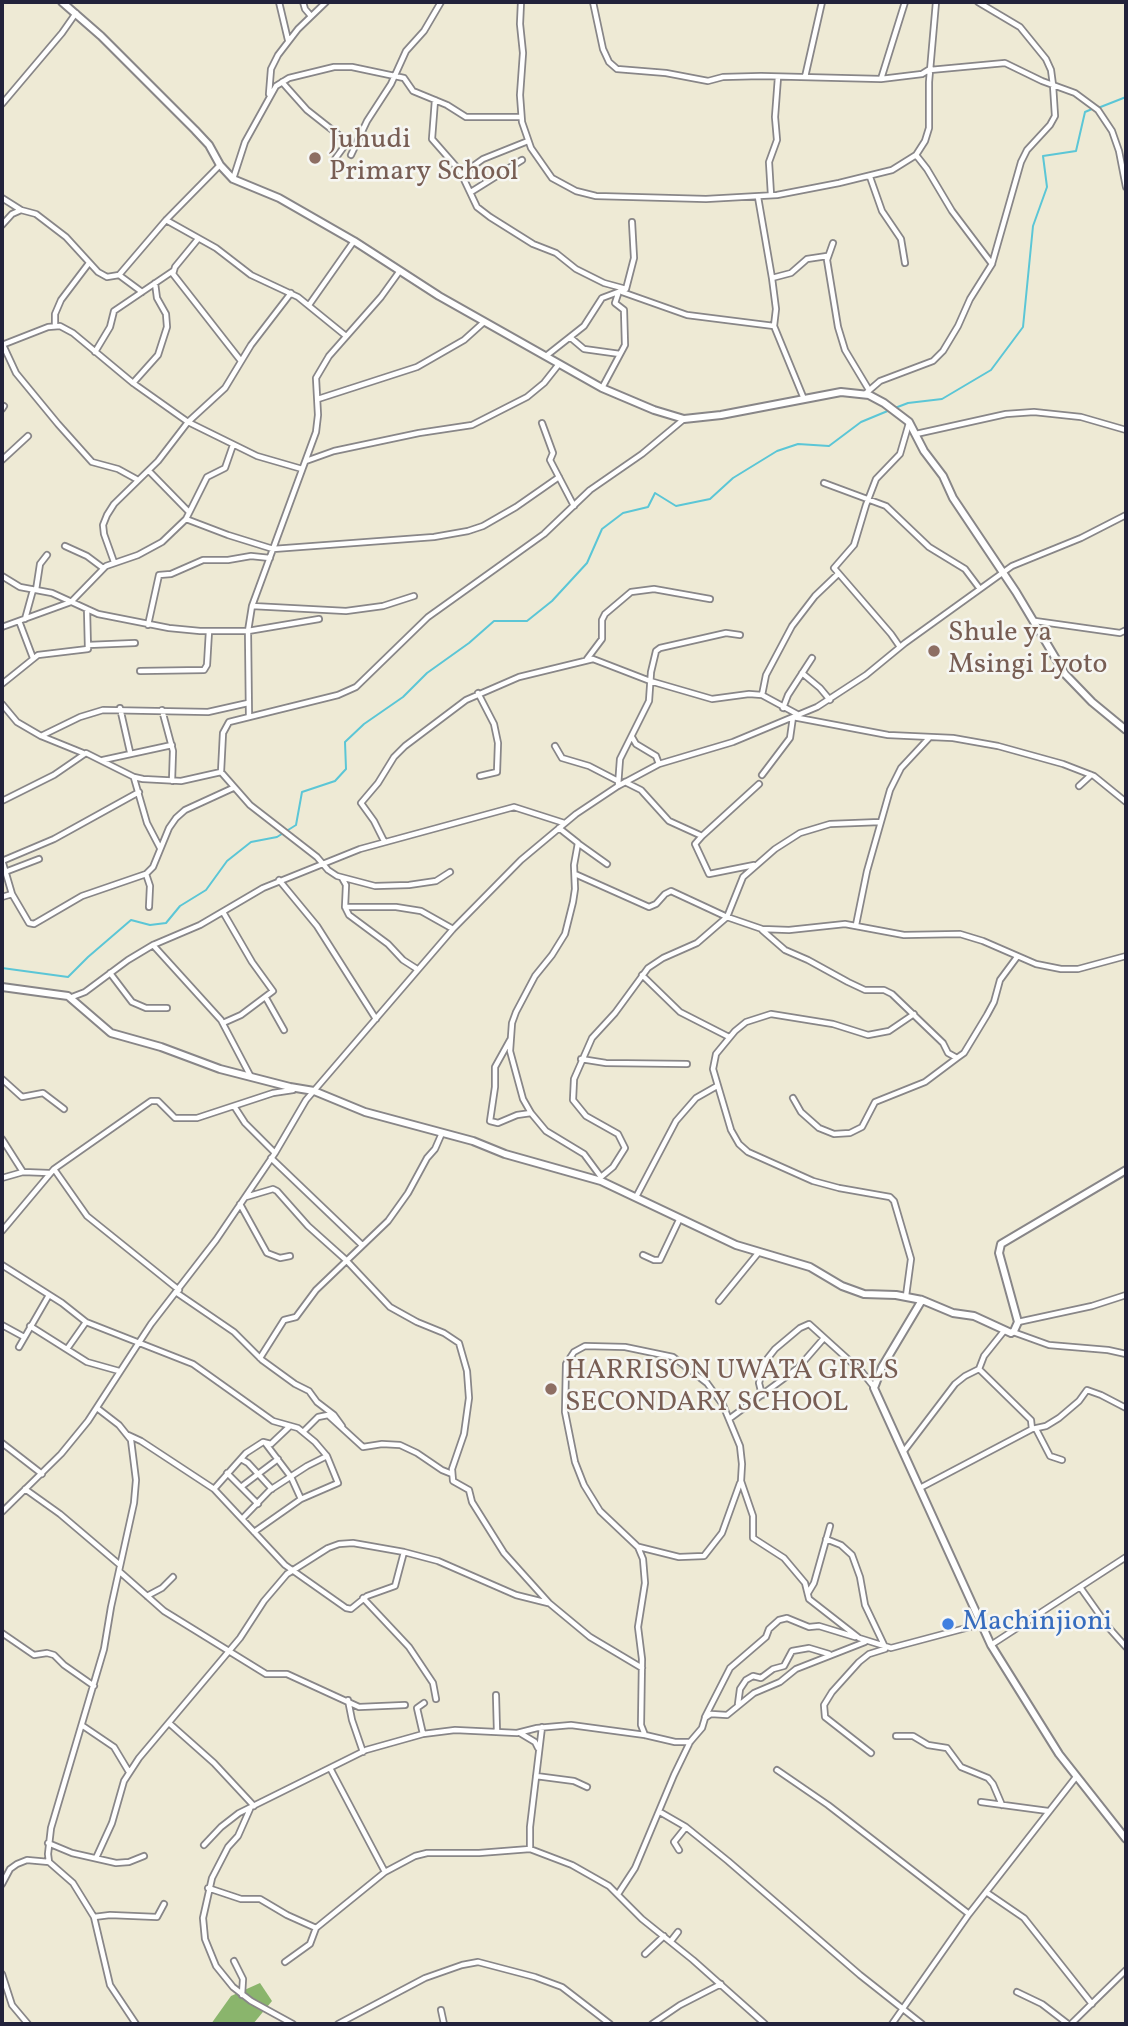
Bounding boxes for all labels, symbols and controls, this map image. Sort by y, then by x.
place label: Juhudi Primary School [329,125,518,191]
marker: Juhudi Primary School [307,150,323,166]
place label: Shule ya Msingi Lyoto [948,618,1107,684]
marker: Shule ya Msingi Lyoto [926,643,942,659]
place label: HARRISON UWATA GIRLS SECONDARY SCHOOL [565,1356,899,1422]
marker: HARRISON UWATA GIRLS SECONDARY SCHOOL [543,1381,559,1397]
place label: Machinjioni [962,1607,1112,1641]
marker: Machinjioni [940,1616,956,1632]

